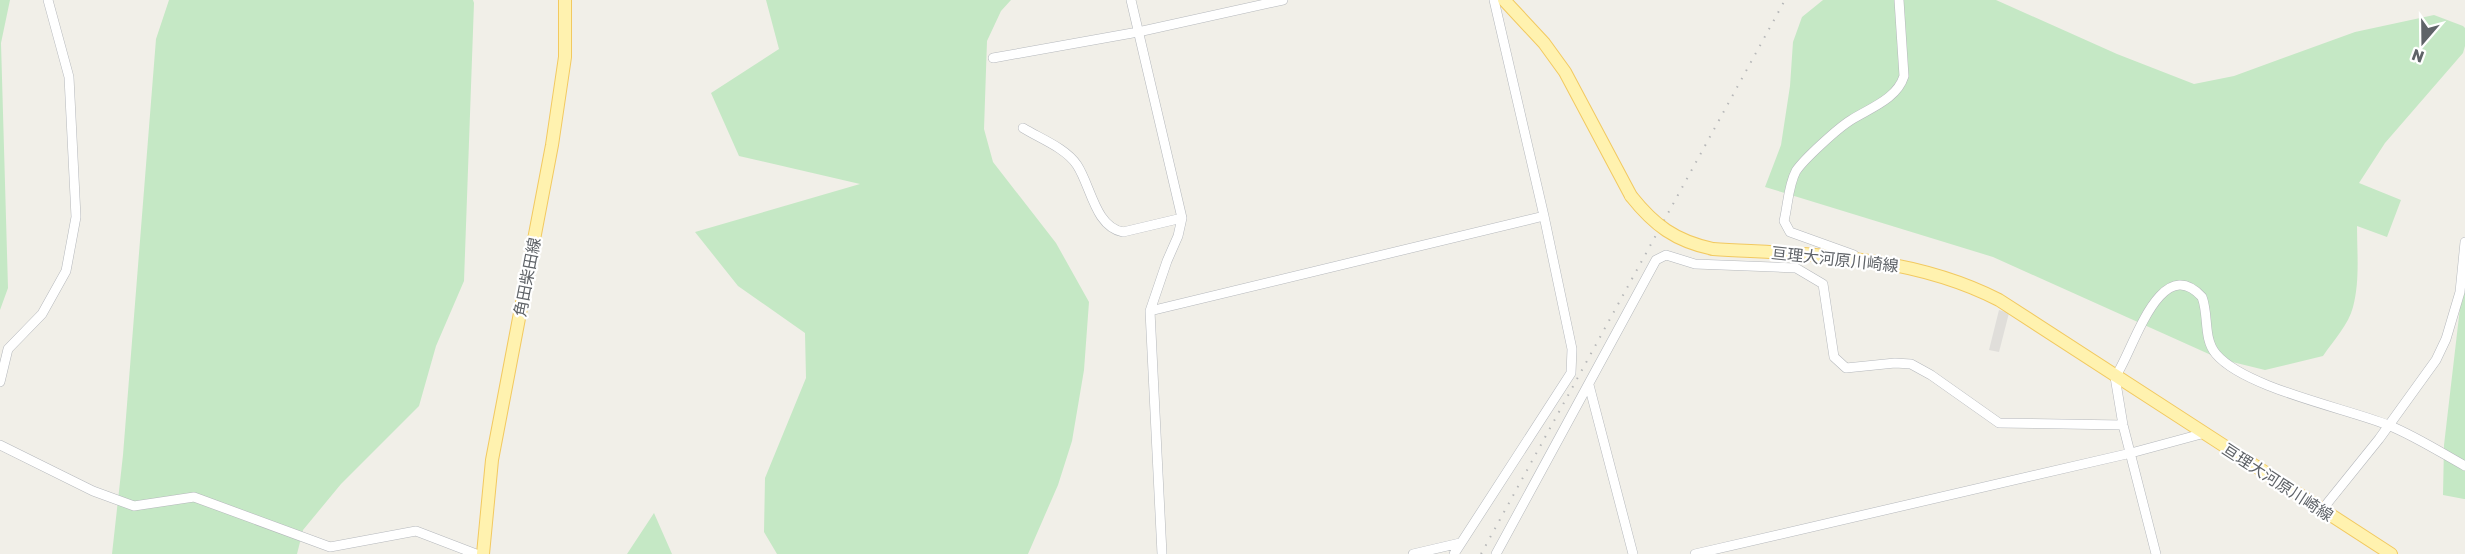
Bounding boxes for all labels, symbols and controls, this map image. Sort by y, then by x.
north arrow [2393,12,2453,72]
text: N [2409,45,2427,67]
street label: 角田柴田線 [511,236,544,318]
street label: 亘理大河原川崎線 [1770,243,1900,276]
street label: 亘理大河原川崎線 [2219,440,2337,525]

